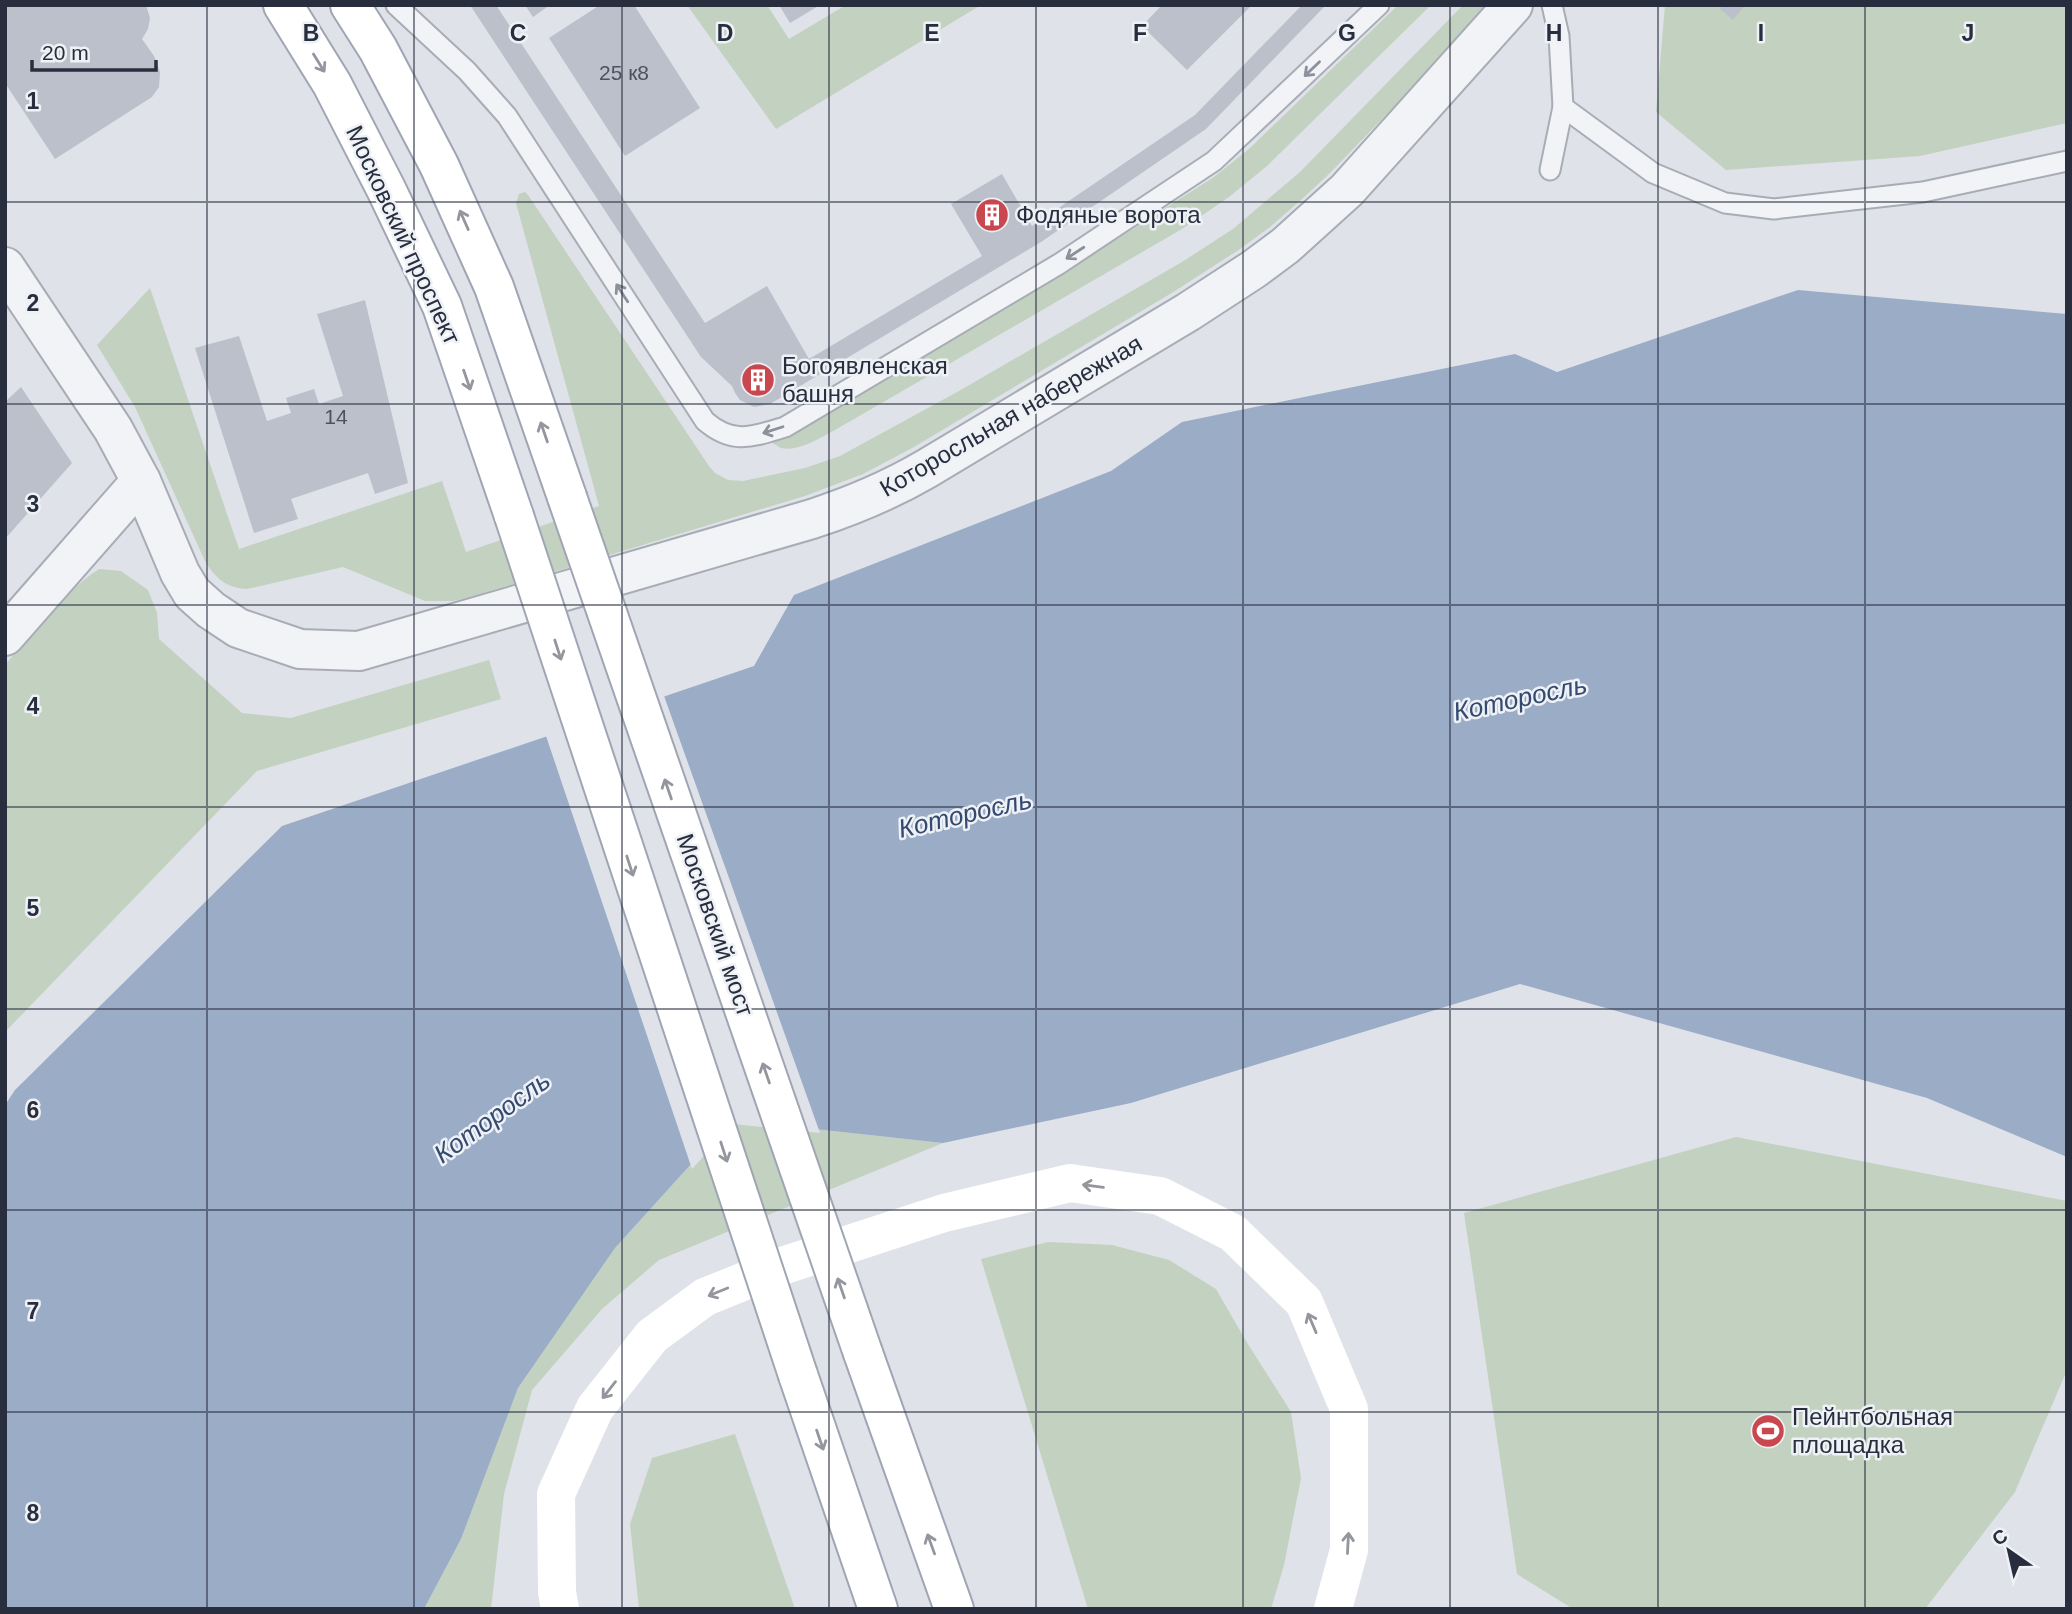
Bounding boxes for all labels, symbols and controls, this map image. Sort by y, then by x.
text: B [303,20,319,46]
text: C [510,20,526,46]
text: D [717,20,733,46]
text: E [924,20,940,46]
text: F [1133,20,1147,46]
text: G [1338,20,1356,46]
text: H [1546,20,1562,46]
text: I [1758,20,1764,46]
text: J [1962,20,1974,46]
scale bar [32,28,156,72]
text: 20 m [42,41,89,64]
one-way arrow [312,53,326,73]
house number: 25 к8 [599,61,649,84]
one-way arrow [1304,61,1321,78]
text: 1 [27,88,40,114]
street label: Московский проспект [341,121,466,348]
building icon: Фодяные ворота [973,196,1011,234]
place label: Фодяные ворота [1016,201,1201,228]
one-way arrow [457,209,470,231]
one-way arrow [1066,246,1085,261]
one-way arrow [615,283,629,303]
text: 2 [27,290,39,316]
street label: Которосльная набережная [875,329,1146,502]
place label: Богоявленская башня [782,352,948,407]
building icon: Богоявленская башня [739,361,777,399]
one-way arrow [462,368,474,390]
house number: 14 [324,405,348,428]
one-way arrow [537,422,549,444]
one-way arrow [763,425,785,437]
text: 3 [27,491,39,517]
one-way arrow [553,639,565,661]
water label: Которосль [1450,669,1590,727]
text: 4 [27,693,40,719]
one-way arrow [661,778,674,800]
water label: Которосль [895,784,1035,844]
street label: Московский мост [672,830,759,1020]
one-way arrow [625,855,637,877]
text: 5 [27,895,40,921]
one-way arrow [759,1063,771,1085]
water label: Которосль [428,1065,556,1169]
text: 6 [27,1097,39,1123]
one-way arrow [719,1141,732,1163]
one-way arrow [1082,1179,1105,1192]
one-way arrow [834,1278,846,1300]
one-way arrow [708,1286,730,1299]
text: 7 [27,1298,39,1324]
one-way arrow [1305,1312,1318,1334]
one-way arrow [602,1380,617,1398]
place label: Пейнтбольная площадка [1792,1403,1953,1458]
sports icon: Пейнтбольная площадка [1749,1412,1787,1450]
one-way arrow [815,1428,827,1450]
text: 8 [27,1500,40,1526]
north arrow [1974,1516,2044,1586]
text: С [1988,1525,2012,1550]
one-way arrow [1342,1532,1355,1554]
one-way arrow [924,1534,937,1556]

